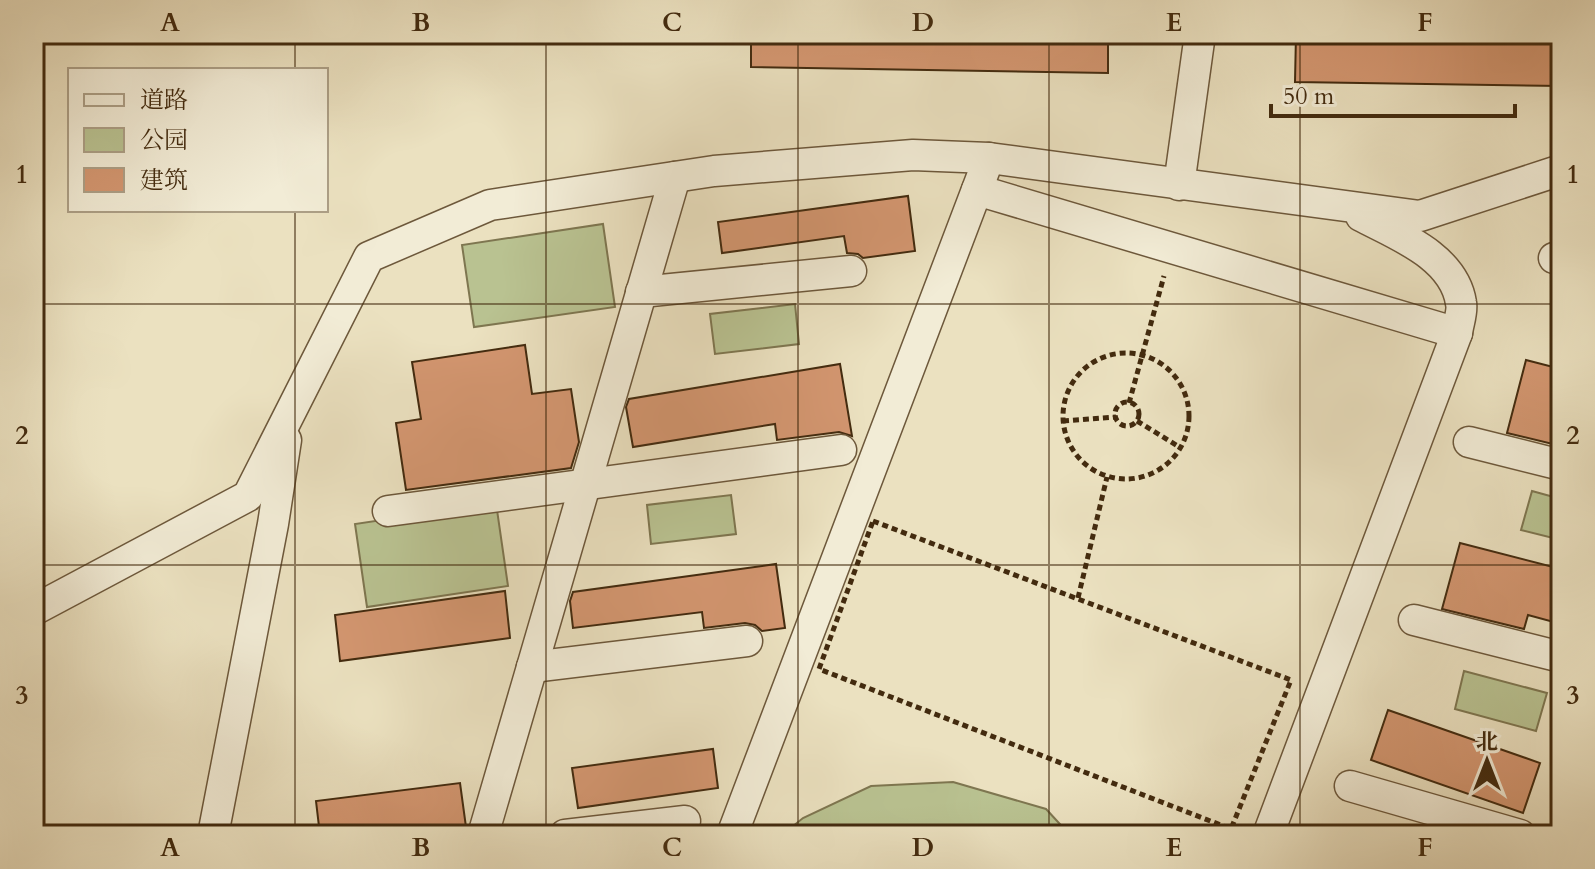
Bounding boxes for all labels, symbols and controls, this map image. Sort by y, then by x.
text: A [160,5,180,40]
text: B [412,5,430,40]
text: C [662,5,682,40]
text: D [912,5,934,40]
text: E [1166,5,1182,40]
text: F [1417,5,1433,40]
legend [68,68,328,212]
scale bar [1271,68,1515,118]
text: 50 m [1283,80,1335,113]
text: 道路 [140,84,188,117]
text: 公园 [140,124,188,157]
text: 1 [15,157,29,192]
text: 1 [1566,157,1580,192]
text: 建筑 [140,164,188,197]
text: 2 [15,418,29,453]
text: 2 [1566,418,1580,453]
text: 3 [15,678,29,713]
text: 3 [1566,678,1580,713]
north arrow [1447,721,1527,801]
text: 北 [1476,727,1498,757]
text: A [160,830,180,865]
text: B [412,830,430,865]
text: C [662,830,682,865]
text: D [912,830,934,865]
text: E [1166,830,1182,865]
text: F [1417,830,1433,865]

